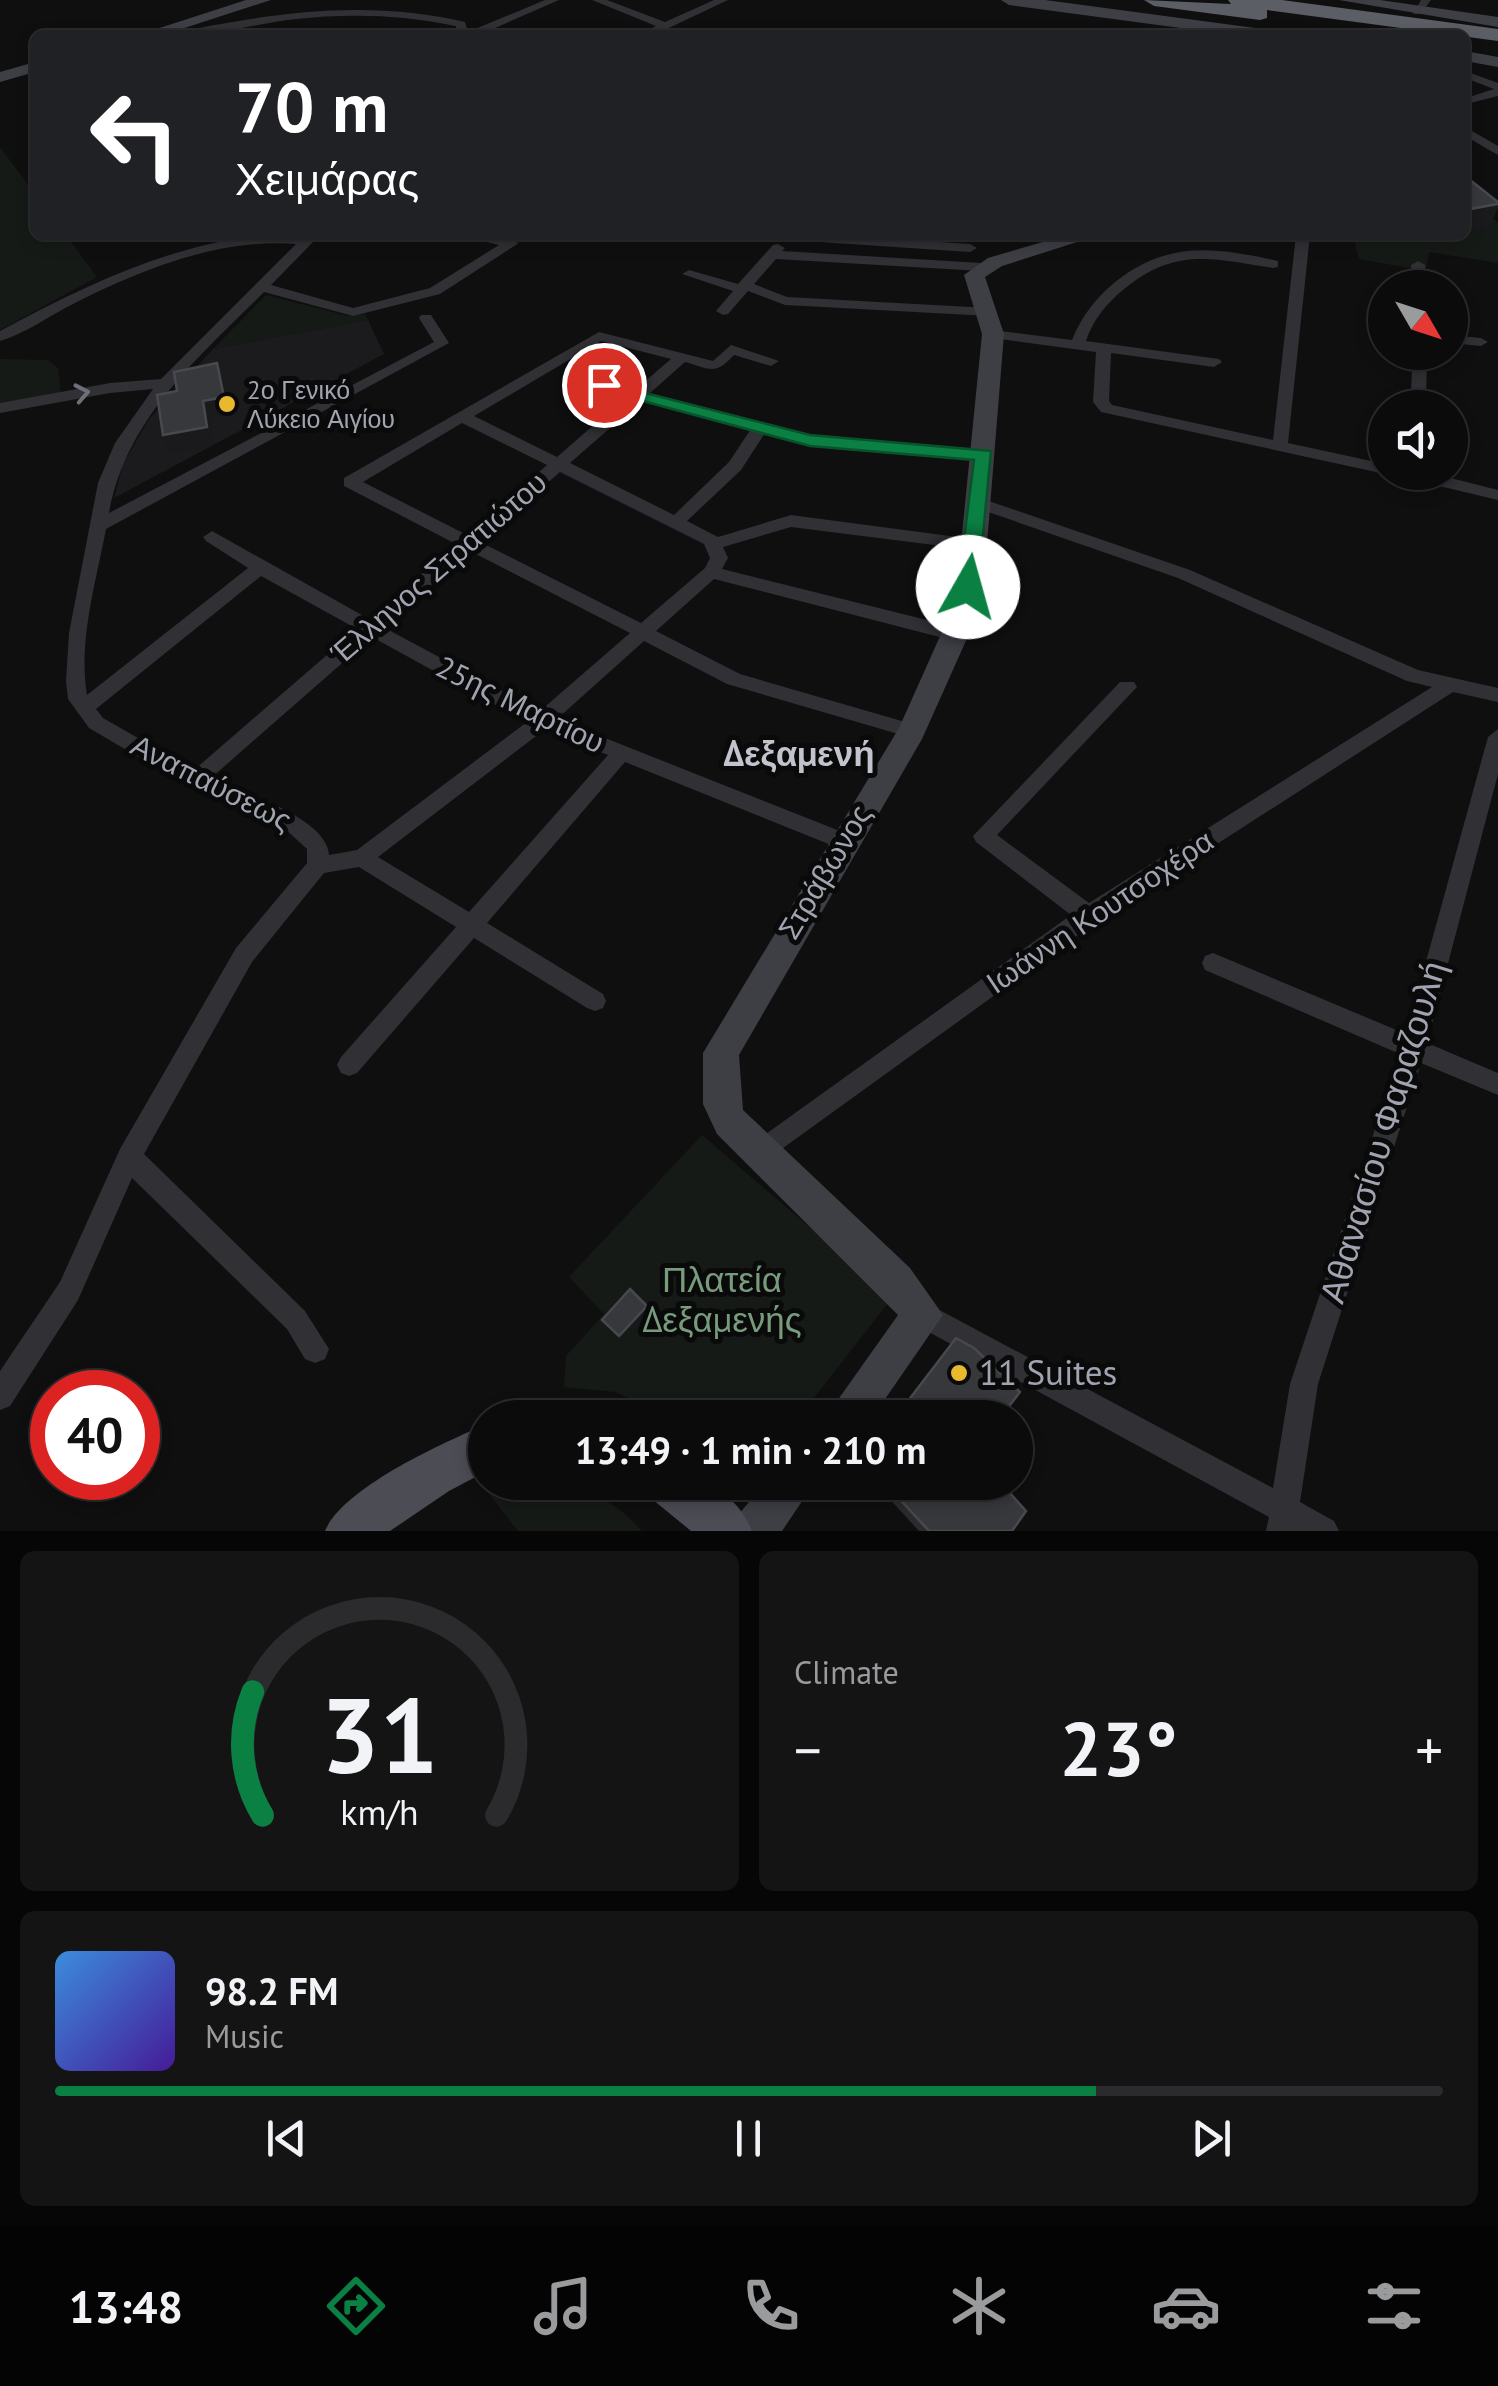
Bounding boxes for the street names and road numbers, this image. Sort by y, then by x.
street label: Έλληνος Στρατιώτου [321,462,554,672]
street label: 25ης Μαρτίου [430,646,611,761]
street label: Αναπαύσεως [125,725,299,839]
street label: Στράβωνος [768,797,879,946]
street label: Ιωάννη Κουτσοχέρα [978,820,1220,1001]
street label: Αθανασίου Φαραζουλή [1308,955,1456,1308]

